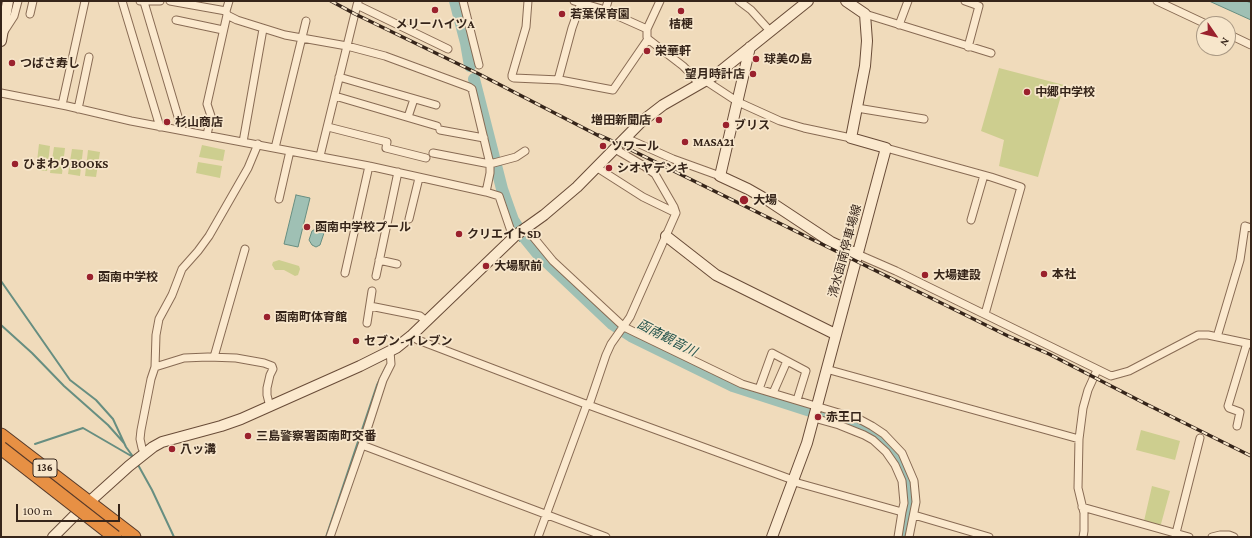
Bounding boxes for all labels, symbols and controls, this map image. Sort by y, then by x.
marker: メリーハイツA [430,5,440,15]
marker: 桔梗 [676,6,686,16]
place label: 若葉保育園 [570,7,630,21]
marker: 若葉保育園 [557,9,567,19]
north arrow [1196,16,1236,56]
place label: メリーハイツA [395,17,475,31]
place label: 桔梗 [669,17,693,31]
text: N [1218,36,1232,49]
place label: 栄華軒 [655,44,691,58]
marker: 栄華軒 [642,46,652,56]
place label: 球美の島 [764,52,812,66]
marker: 球美の島 [751,54,761,64]
place label: つばさ寿し [20,56,80,70]
marker: つばさ寿し [7,58,17,68]
place label: 望月時計店 [685,67,745,81]
marker: 望月時計店 [748,69,758,79]
place label: 中郷中学校 [1035,85,1095,99]
marker: 中郷中学校 [1022,87,1032,97]
place label: 増田新聞店 [591,113,651,127]
place label: 杉山商店 [175,115,223,129]
marker: 増田新聞店 [654,115,664,125]
marker: 杉山商店 [162,117,172,127]
place label: ブリス [734,118,770,132]
marker: ブリス [721,120,731,130]
place label: MASA21 [693,135,734,149]
marker: MASA21 [680,137,690,147]
place label: ソワール [611,139,659,153]
marker: ソワール [598,141,608,151]
place label: ひまわりBOOKS [23,157,108,171]
marker: ひまわりBOOKS [10,159,20,169]
place label: シオヤデンキ [617,161,689,175]
marker: シオヤデンキ [604,163,614,173]
place label: 大場 [753,193,777,207]
marker: 大場 [738,194,750,206]
street label: 清水函南停車場線 [826,203,864,299]
place label: 函南中学校プール [315,220,411,234]
marker: 函南中学校プール [302,222,312,232]
place label: クリエイトSD [467,227,541,241]
marker: クリエイトSD [454,229,464,239]
place label: 大場駅前 [494,259,542,273]
marker: 大場駅前 [481,261,491,271]
place label: 本社 [1052,267,1076,281]
place label: 大場建設 [933,268,981,282]
marker: 本社 [1039,269,1049,279]
place label: 函南中学校 [98,270,158,284]
marker: 大場建設 [920,270,930,280]
marker: 函南中学校 [85,272,95,282]
place label: 函南町体育館 [275,310,347,324]
marker: 函南町体育館 [262,312,272,322]
water label: 函南観音川 [635,316,699,360]
place label: セブン-イレブン [364,334,453,348]
marker: セブン-イレブン [351,336,361,346]
place label: 赤王口 [826,410,862,424]
marker: 赤王口 [813,412,823,422]
place label: 三島警察署函南町交番 [256,429,376,443]
marker: 三島警察署函南町交番 [243,431,253,441]
place label: 八ッ溝 [180,442,216,456]
marker: 八ッ溝 [167,444,177,454]
road number: 136 [33,459,57,477]
scale bar [18,496,122,522]
text: 100 m [23,504,52,518]

